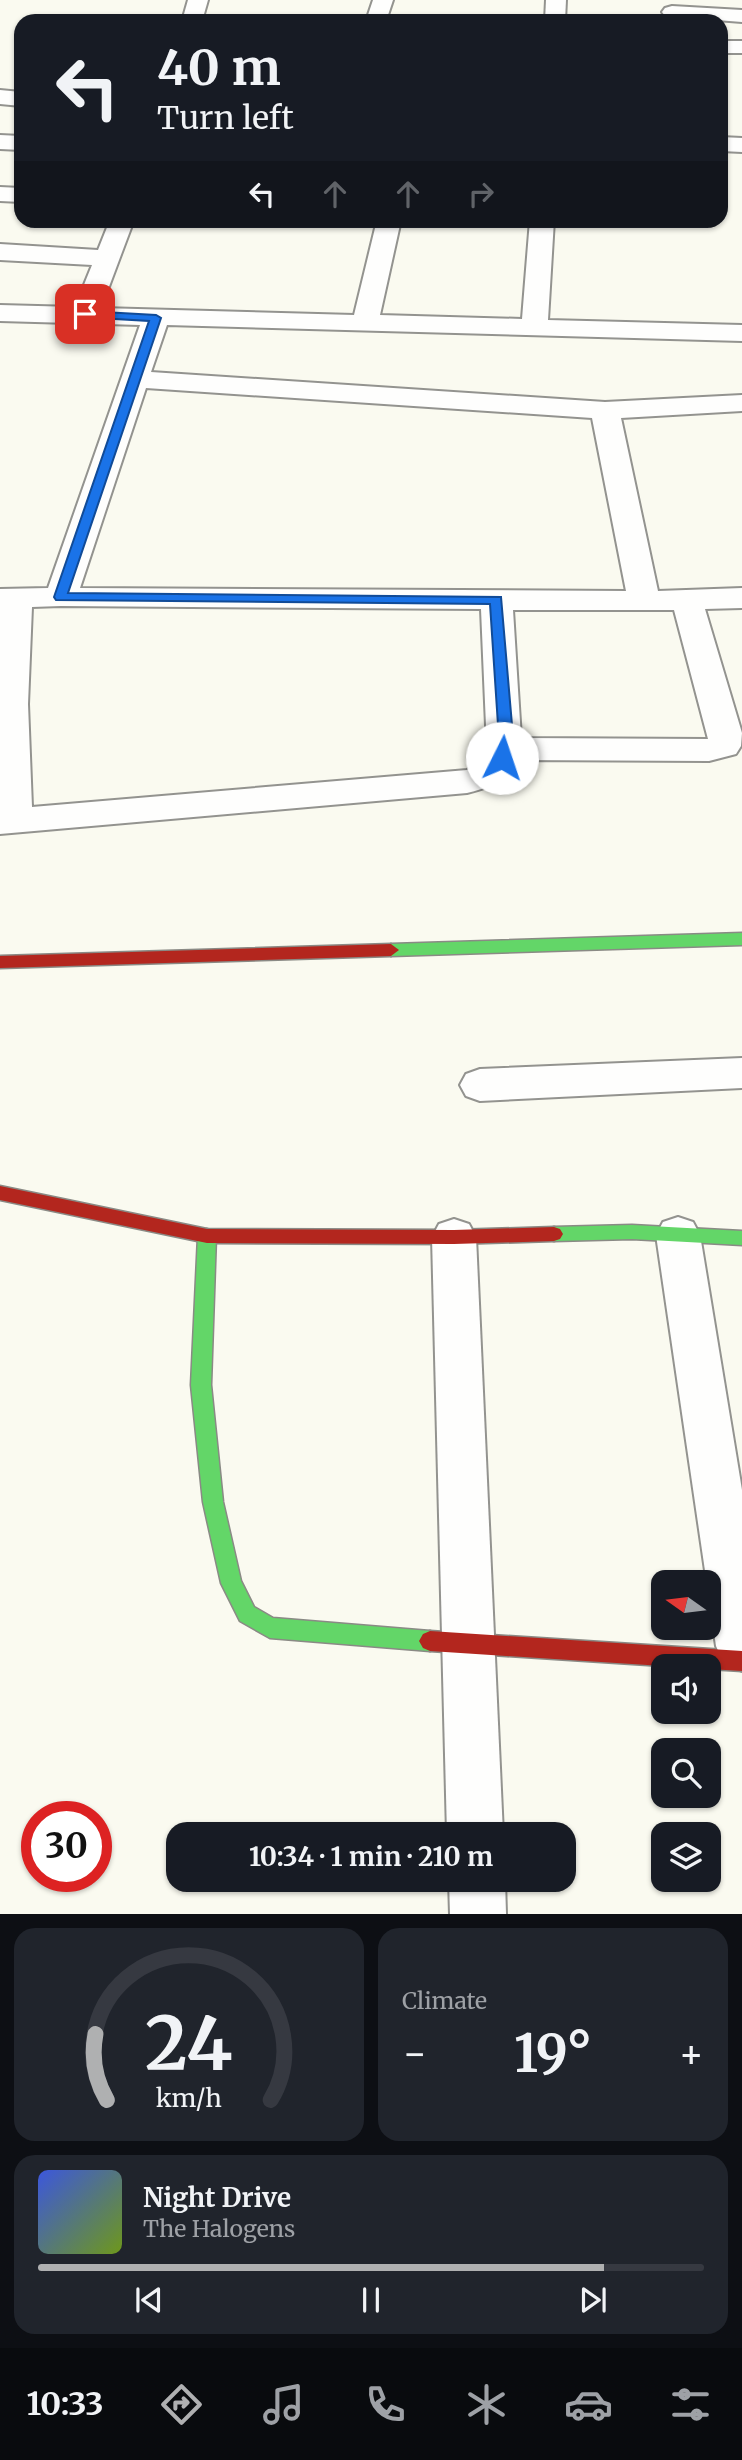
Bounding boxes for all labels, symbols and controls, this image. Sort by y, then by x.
text: 40 m [157,37,281,98]
icon: left [42,42,133,133]
text: Turn left [157,98,294,138]
icon: left [243,175,281,213]
icon: ahead [316,175,354,213]
icon: ahead [389,175,427,213]
icon: right [462,175,500,213]
pin [55,284,115,344]
icon: arrive [66,295,104,333]
position arrow [465,721,539,795]
north arrow [651,1570,721,1640]
map controls [651,1570,721,1892]
button: sound [651,1654,721,1724]
button: search [651,1738,721,1808]
speed limit sign: 30 [21,1801,112,1892]
button: layers [651,1822,721,1892]
text: 10:34 · 1 min · 210 m [249,1840,493,1873]
text: Climate [402,1986,487,2015]
text: 24 [145,1999,233,2091]
text: 19° [514,2021,592,2086]
text: − [402,2030,427,2077]
text: + [679,2030,704,2077]
text: km/h [156,2082,222,2114]
text: Night Drive [143,2181,291,2214]
text: The Halogens [143,2214,295,2243]
icon: previous [130,2281,168,2319]
icon: pause [352,2281,390,2319]
icon: next [574,2281,612,2319]
icon: directions [157,2380,206,2429]
icon: music [259,2380,308,2429]
icon: phone [361,2380,410,2429]
icon: climate [462,2380,511,2429]
icon: car [564,2380,613,2429]
icon: filters [666,2380,715,2429]
text: 10:33 [26,2384,104,2424]

